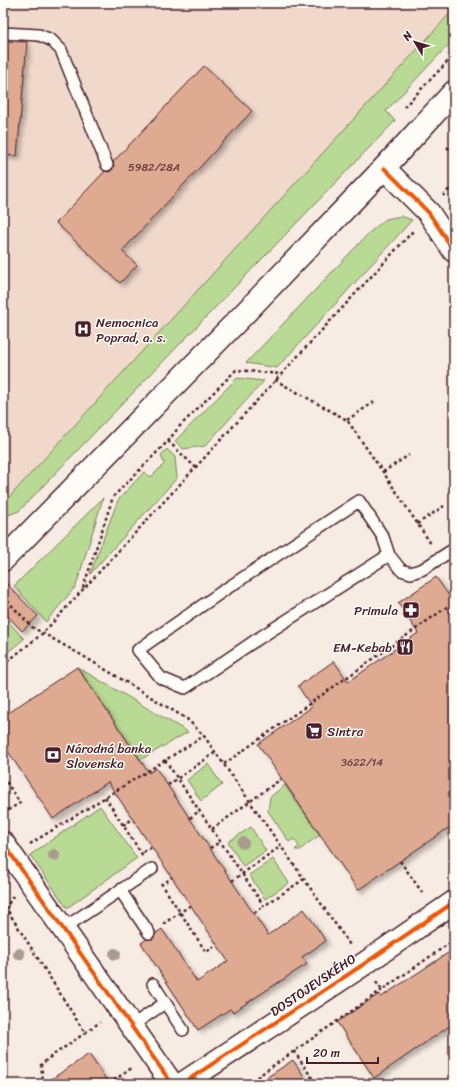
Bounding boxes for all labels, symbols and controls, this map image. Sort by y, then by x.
north arrow [395,22,435,62]
text: N [397,27,418,46]
house number: 5982/28A [128,158,180,177]
place label: Nemocnica Poprad, a. s. [96,311,167,349]
hospital icon: Nemocnica Poprad, a. s. [73,319,93,339]
place label: Primula [354,599,398,622]
pharmacy icon: Primula [401,600,421,620]
place label: EM-Kebab [333,636,392,659]
restaurant icon: EM-Kebab [395,637,415,657]
place label: Sintra [327,720,364,743]
supermarket icon: Sintra [304,721,324,741]
place label: Národná banka Slovenska [66,737,152,775]
bank icon: Národná banka Slovenska [43,745,63,765]
house number: 3622/14 [341,753,383,772]
street label: DOSTOJEVSKÉHO [265,948,361,1022]
scale bar [307,1039,378,1065]
text: 20 m [313,1042,340,1064]

